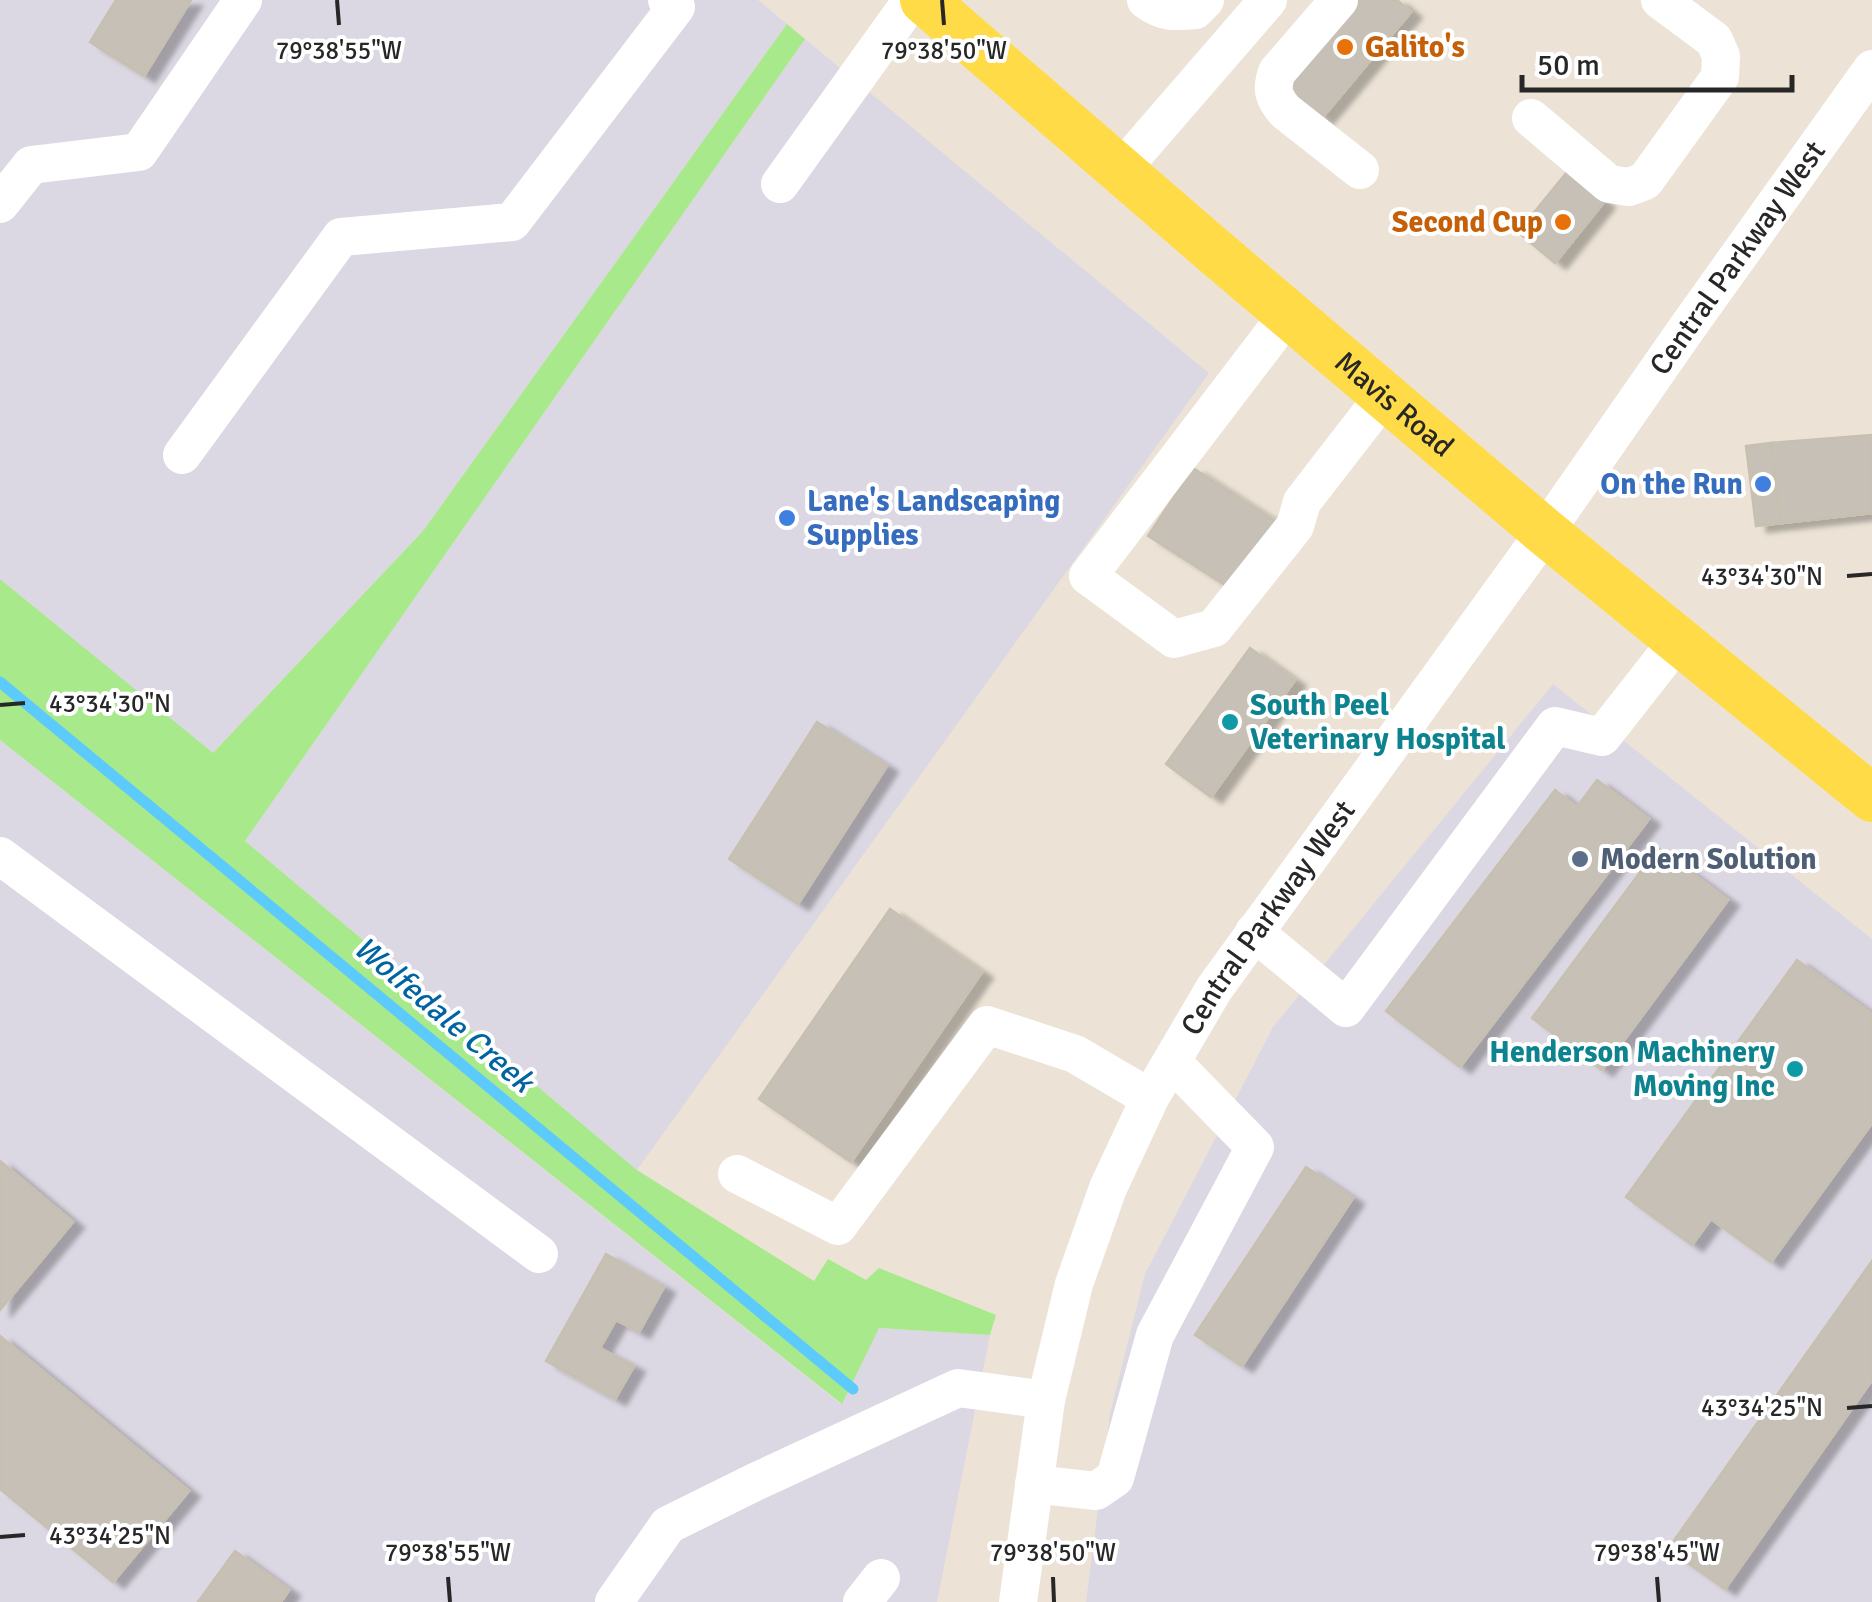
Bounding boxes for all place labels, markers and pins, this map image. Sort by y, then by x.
place label: Galito's [1365,29,1465,66]
marker: Galito's [1334,36,1356,58]
place label: Second Cup [1392,204,1543,241]
marker: Second Cup [1552,211,1574,233]
place label: On the Run [1600,466,1743,503]
marker: On the Run [1752,473,1774,495]
place label: Lane's Landscaping Supplies [807,483,1060,554]
marker: Lane's Landscaping Supplies [776,507,798,529]
place label: South Peel Veterinary Hospital [1250,687,1506,758]
marker: South Peel Veterinary Hospital [1219,711,1241,733]
place label: Modern Solution [1600,841,1817,878]
marker: Modern Solution [1569,848,1591,870]
place label: Henderson Machinery Moving Inc [1489,1034,1775,1105]
marker: Henderson Machinery Moving Inc [1784,1058,1806,1080]

